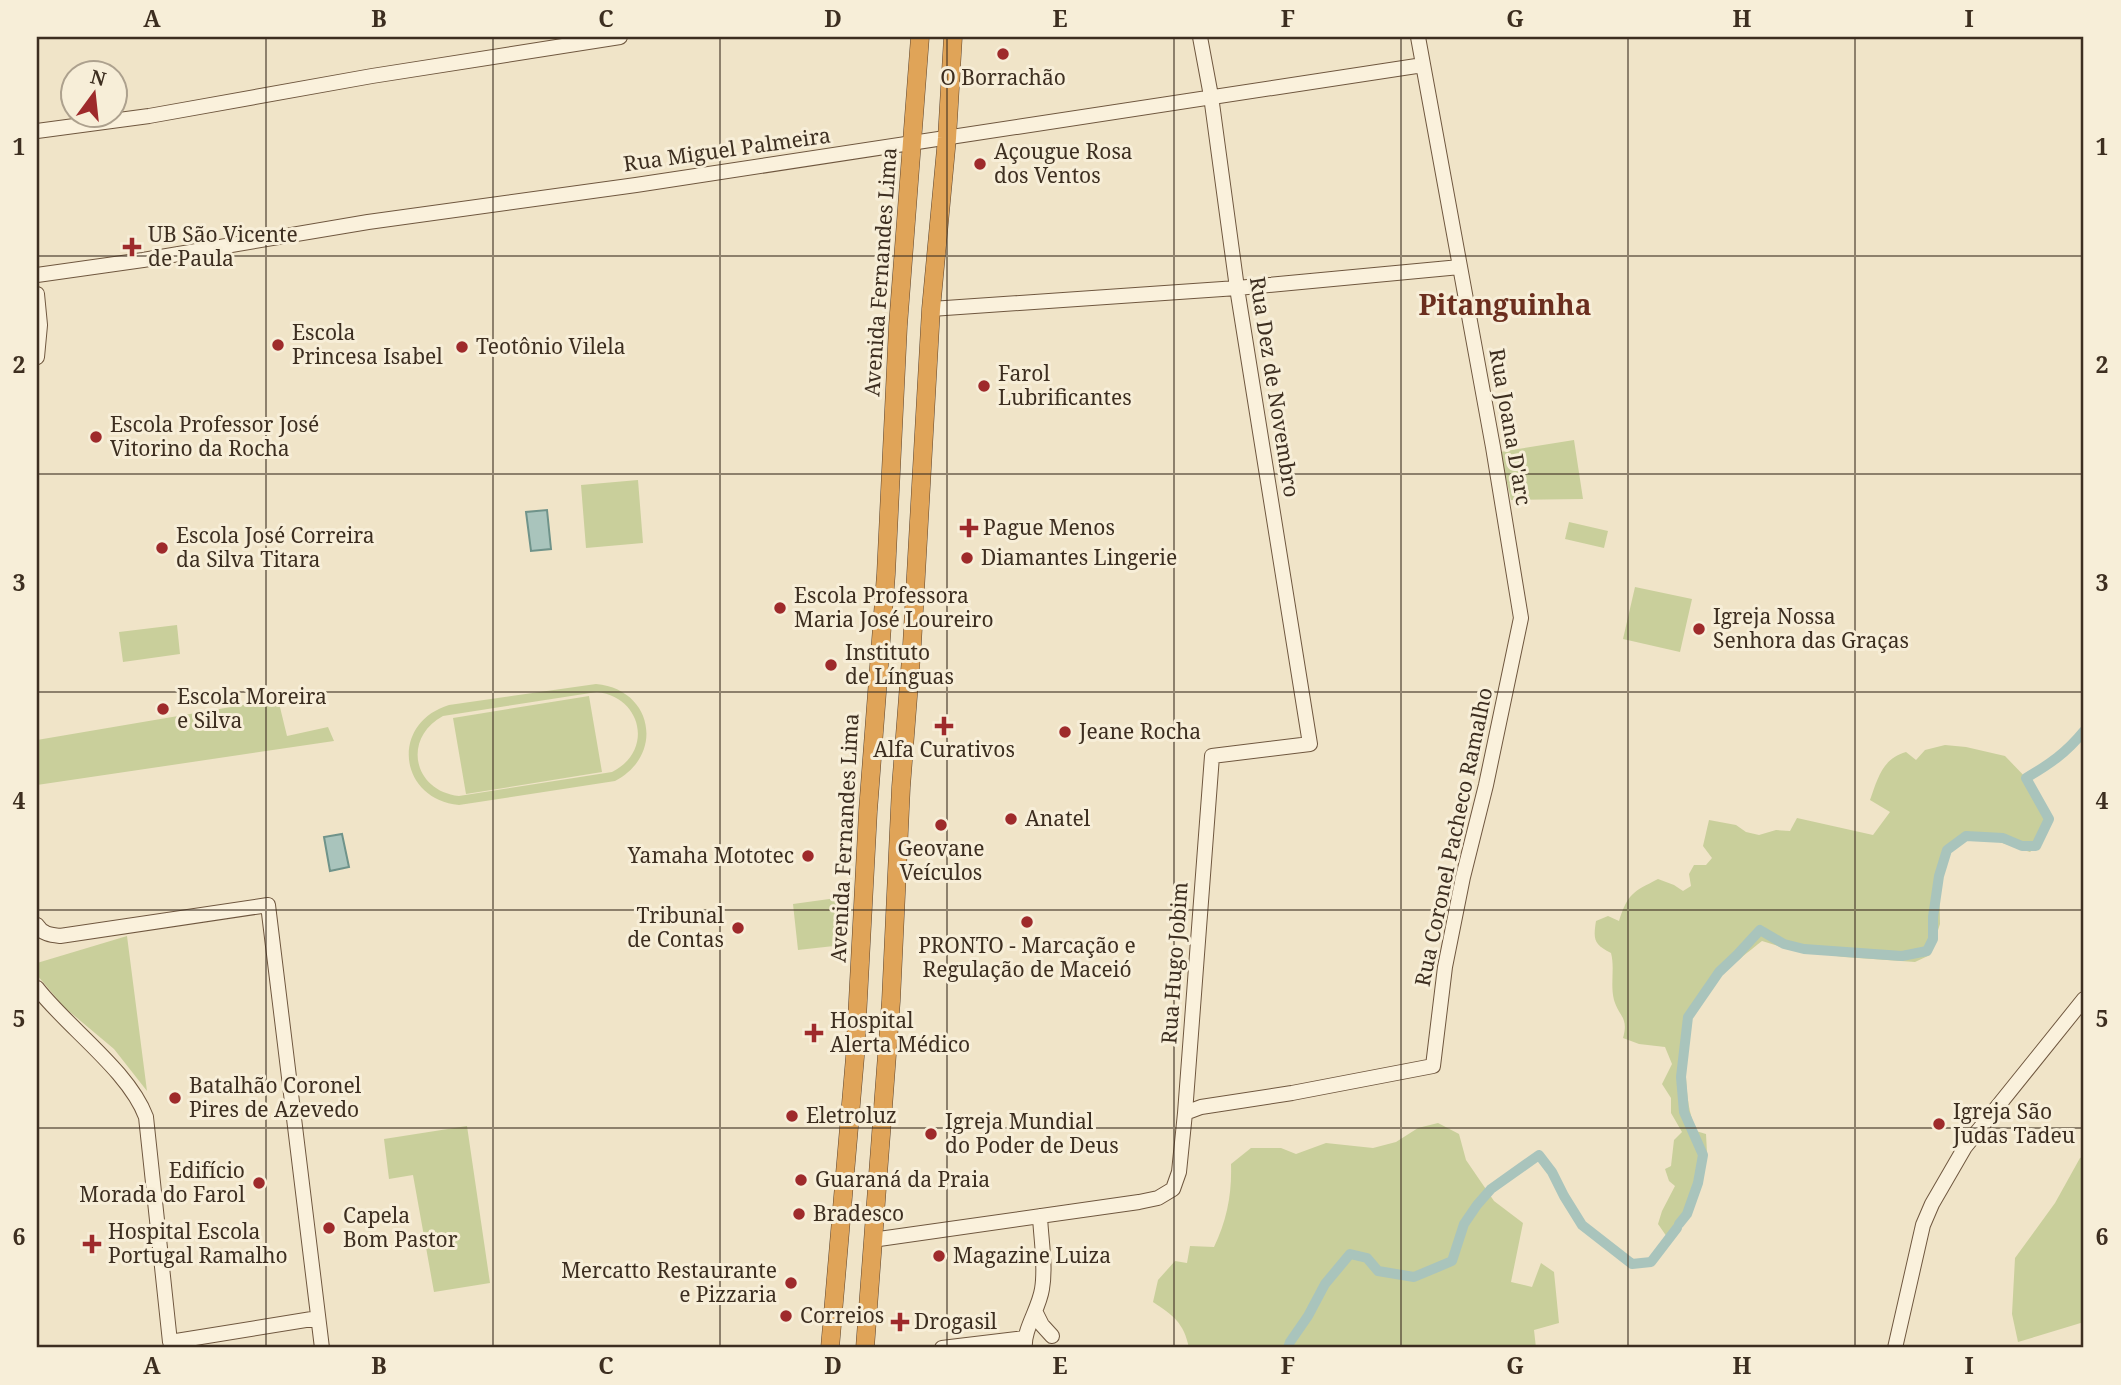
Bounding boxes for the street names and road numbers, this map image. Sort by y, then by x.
street label: Rua Miguel Palmeira [622,121,832,177]
street label: Avenida Fernandes Lima [857,147,903,397]
street label: Rua Dez de Novembro [1244,275,1306,499]
street label: Rua Joana D'arc [1483,346,1539,507]
street label: Rua Coronel Pacheco Ramalho [1408,685,1498,989]
street label: Avenida Fernandes Lima [823,713,865,963]
street label: Rua Hugo Jobim [1154,881,1194,1045]

